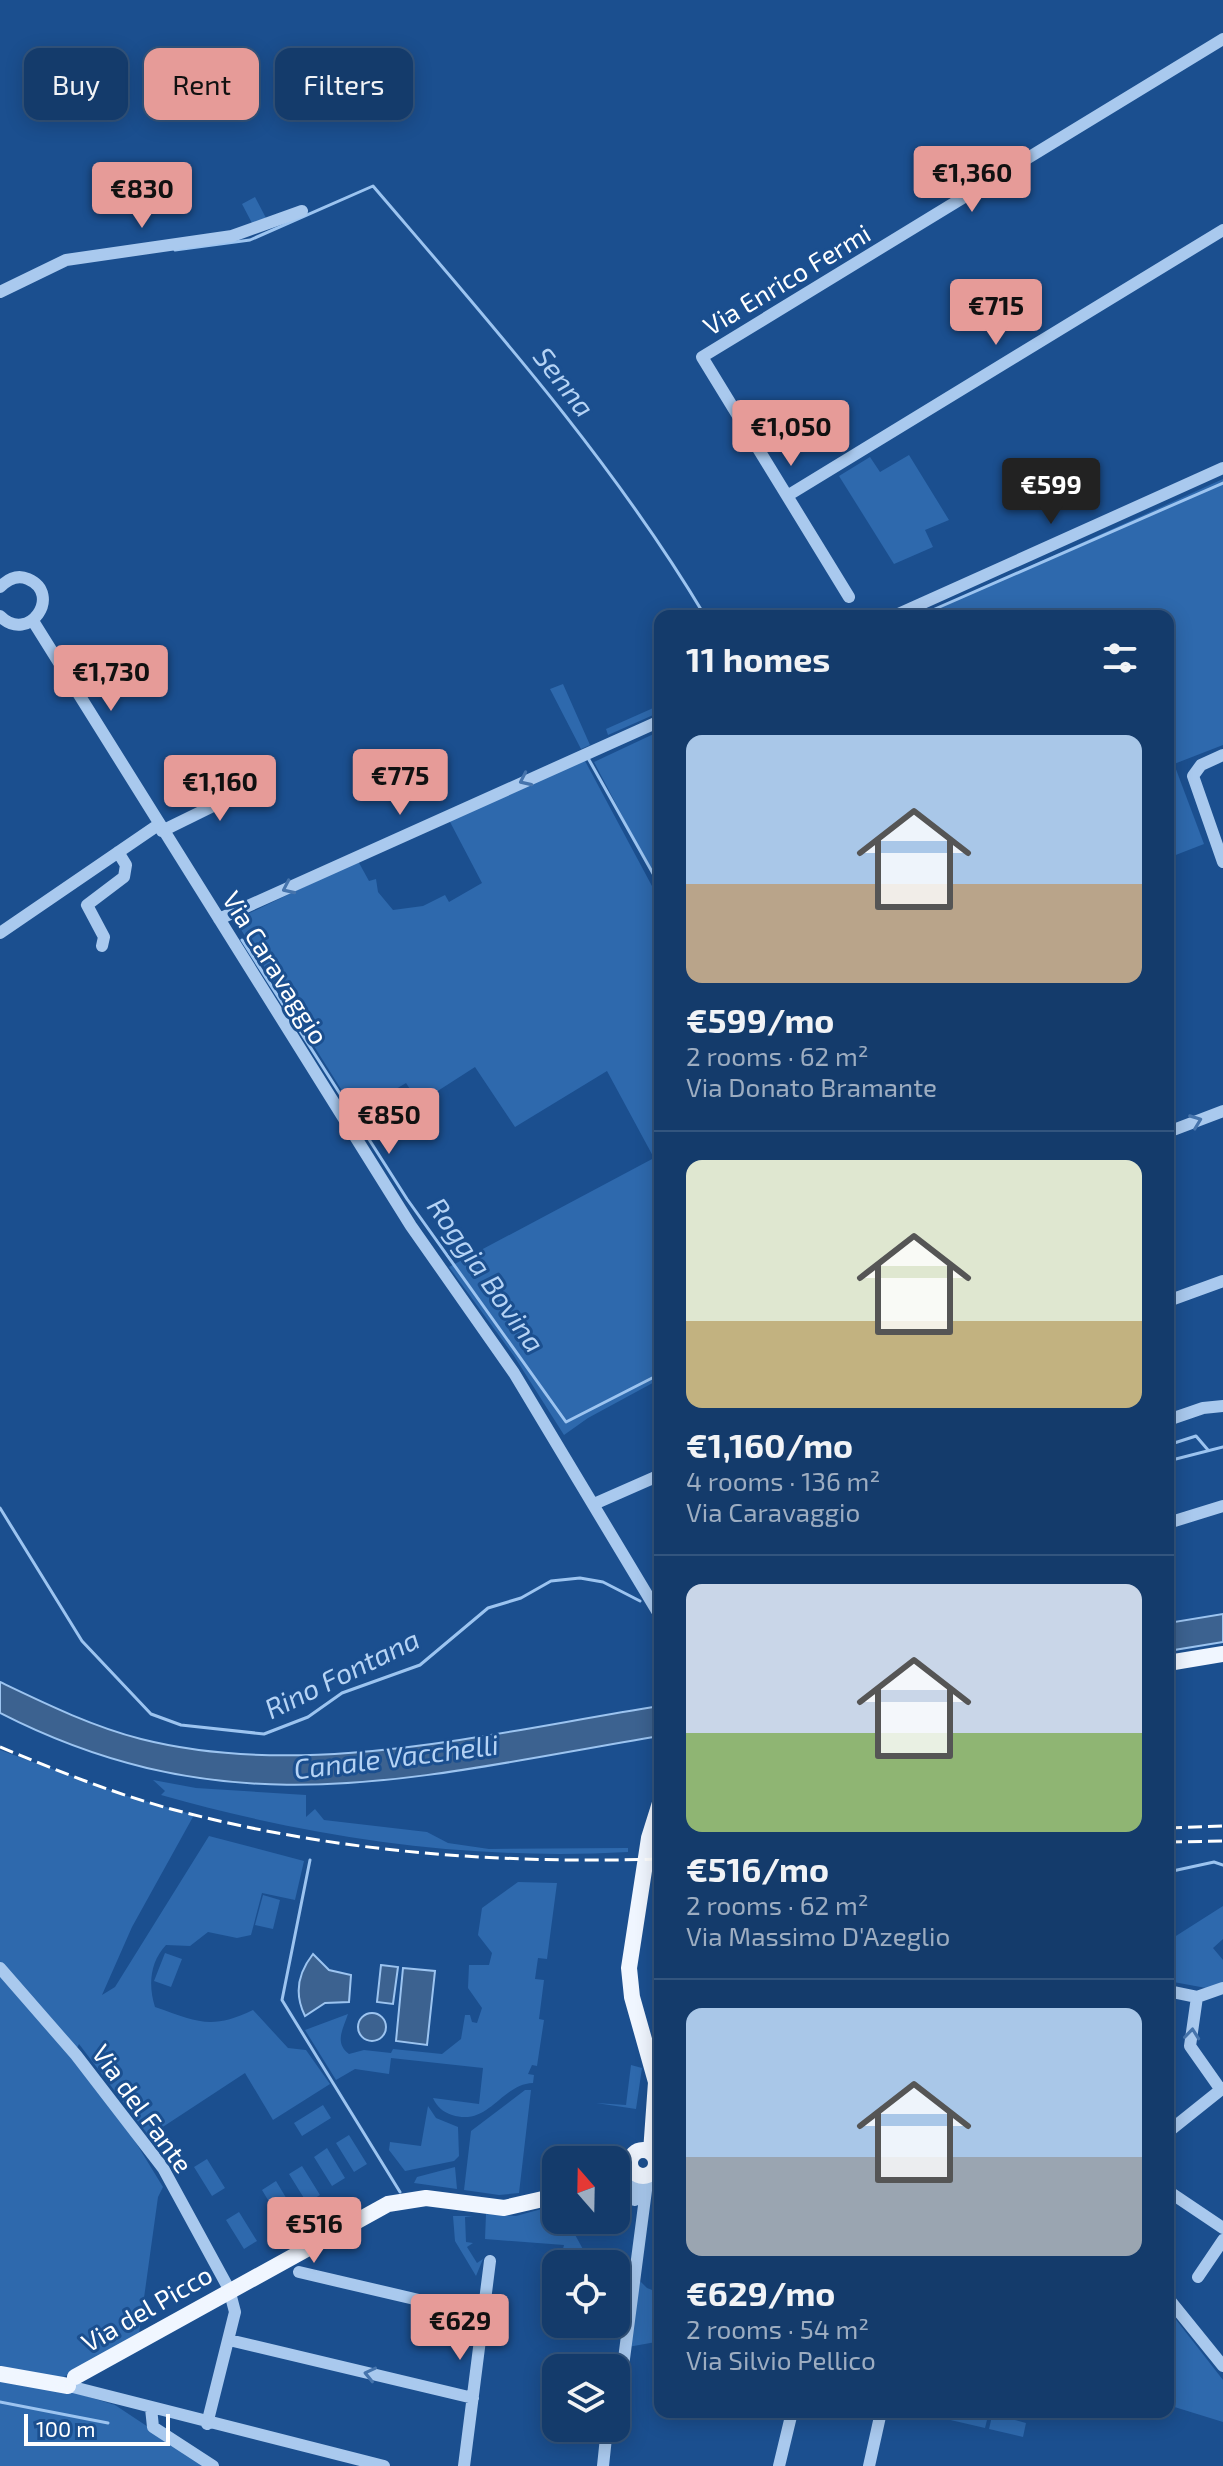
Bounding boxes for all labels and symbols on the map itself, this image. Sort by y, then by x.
pin: €1,360 [907,146,1037,214]
pin: €830 [95,162,189,230]
street label: Via Enrico Fermi [697,217,875,341]
pin: €715 [949,279,1043,347]
water label: Senna [527,340,603,423]
pin: €1,050 [726,400,856,468]
pin: €599 [1004,458,1098,526]
pin: €1,730 [46,645,176,713]
pin: €775 [353,749,447,817]
pin: €1,160 [155,755,285,823]
one-way arrow [519,770,533,786]
one-way arrow [282,878,297,894]
street label: Via Caravaggio [217,885,336,1049]
pin: €850 [342,1088,436,1156]
one-way arrow [1188,1114,1202,1131]
water label: Roggia Bovina [421,1190,553,1358]
water label: Rino Fontana [259,1621,424,1725]
water label: Canale Vacchelli [291,1727,500,1785]
one-way arrow [1183,2027,1200,2040]
street label: Via del Fante [86,2038,200,2178]
north arrow [542,2146,630,2234]
pin: €516 [267,2197,361,2265]
street label: Via del Picco [75,2258,217,2358]
pin: €629 [413,2294,507,2362]
one-way arrow [364,2366,377,2383]
scale bar [24,2410,170,2446]

